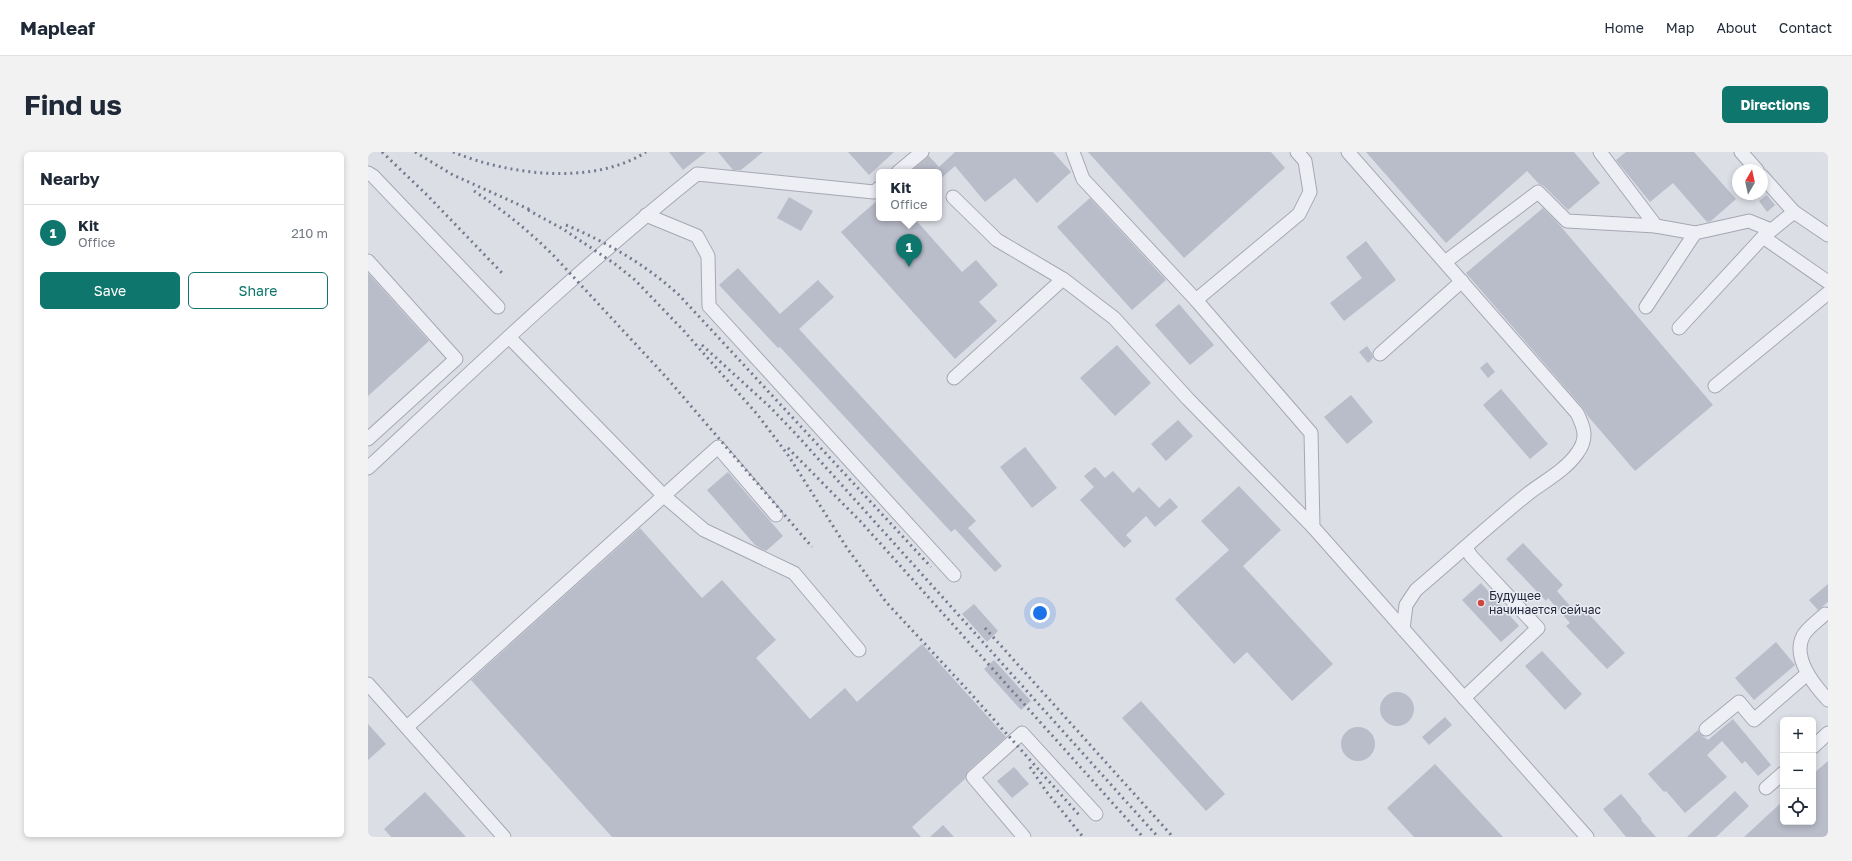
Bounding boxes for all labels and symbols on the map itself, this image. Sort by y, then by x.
north arrow [1732,164,1768,200]
pin: 1 [896,234,922,267]
place label: Будущее начинается сейчас [1489,588,1601,617]
marker: Будущее начинается сейчас [1476,598,1486,608]
your location [1030,603,1050,623]

